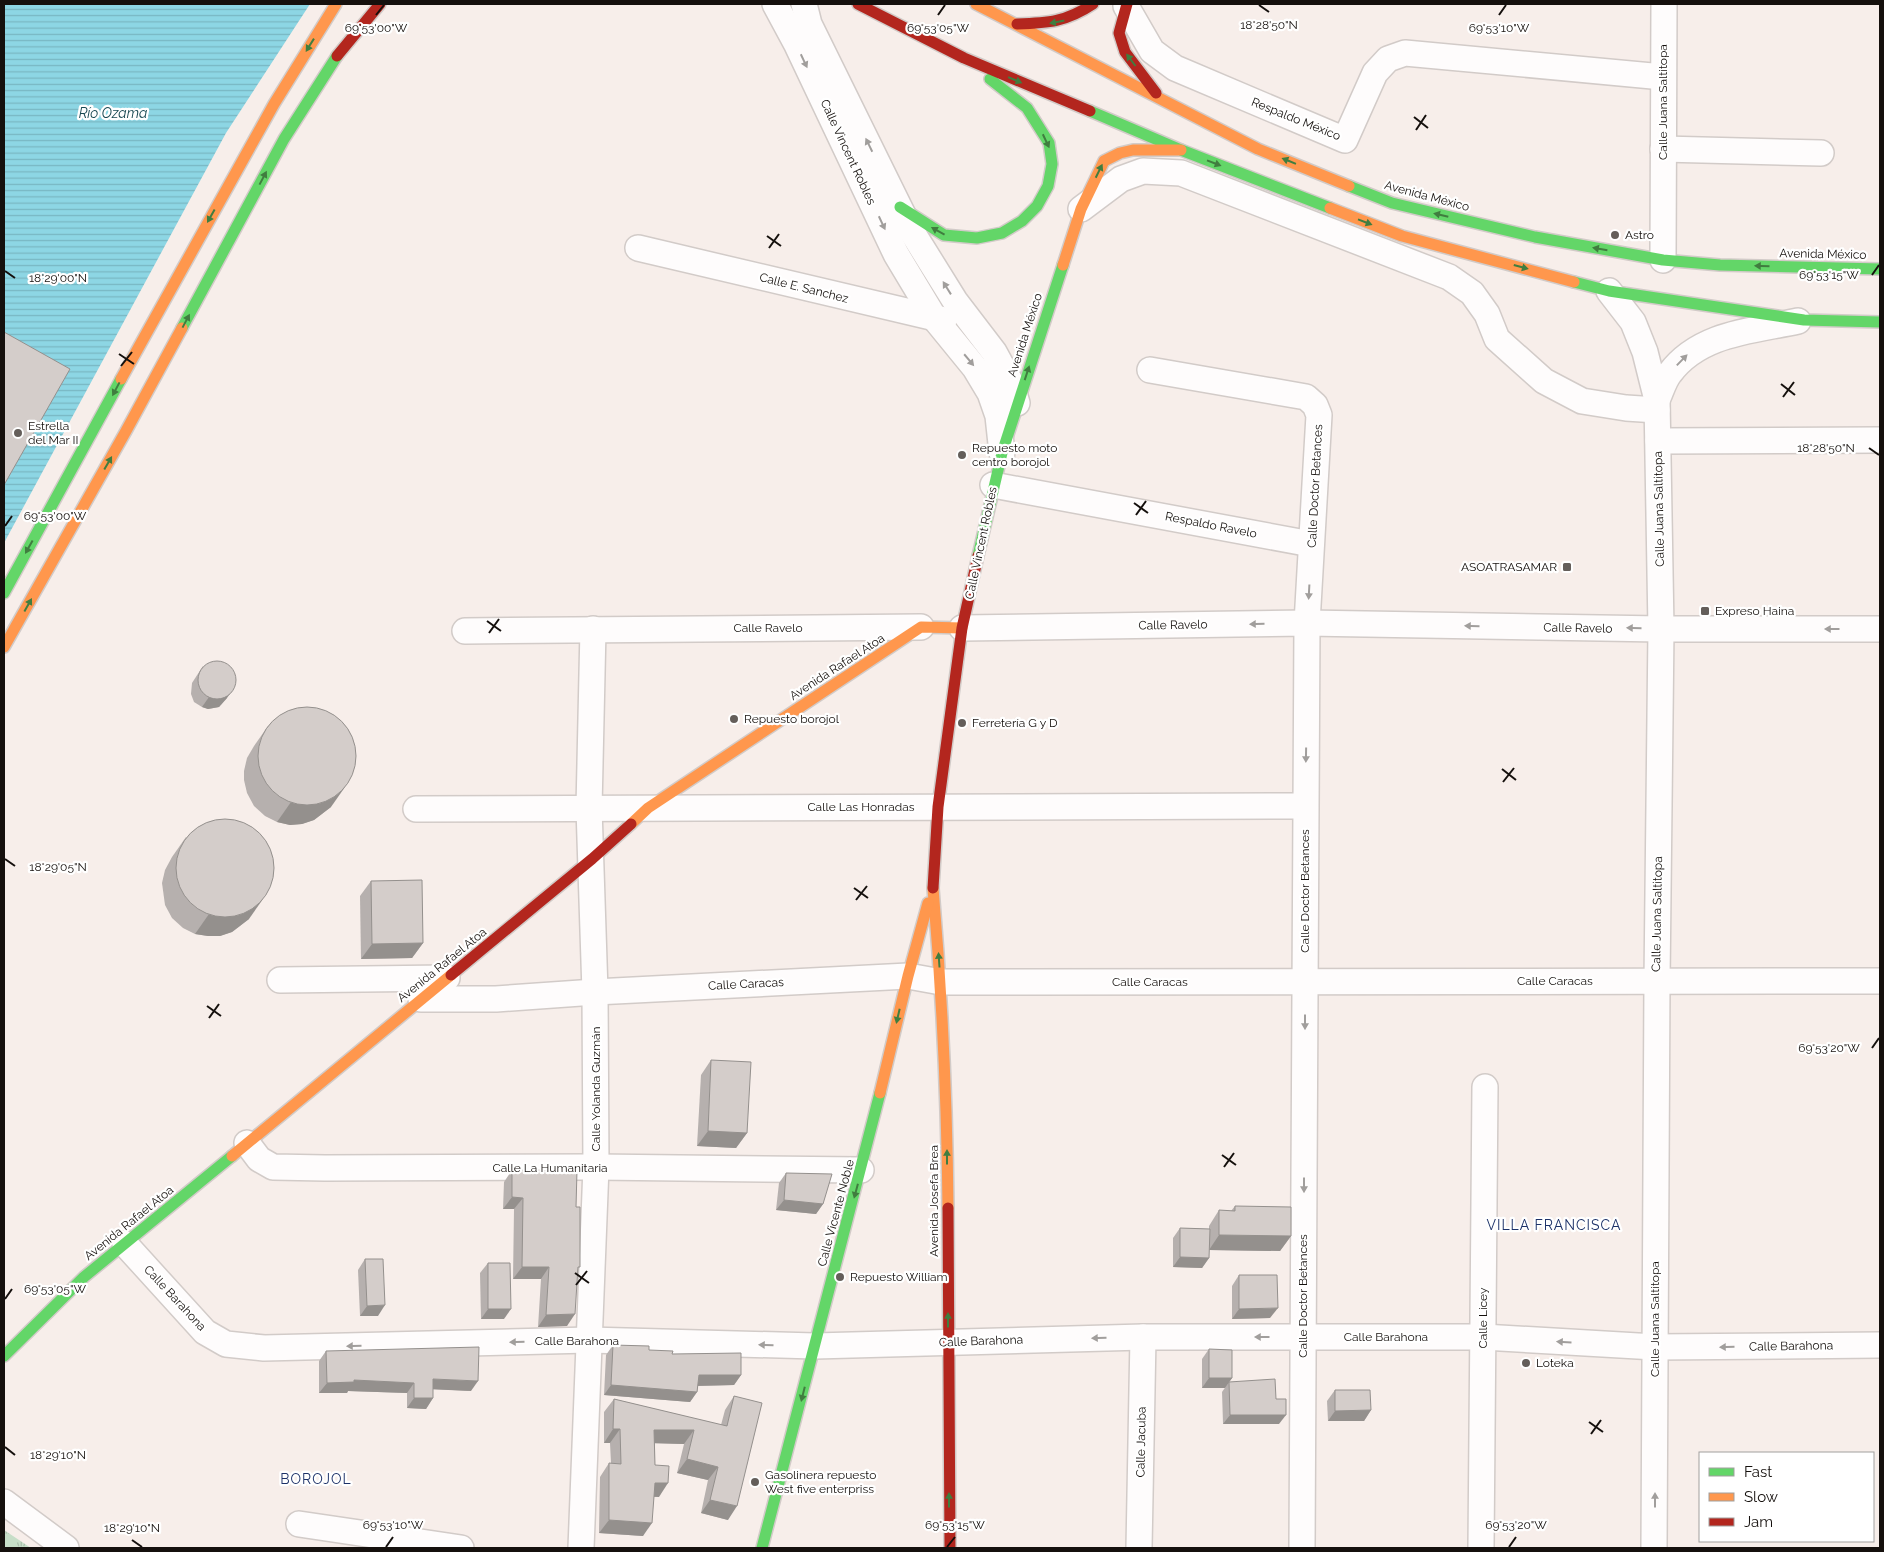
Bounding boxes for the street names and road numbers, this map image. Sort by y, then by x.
street label: Calle Juana Saltitopa [1656,44,1670,160]
street label: Respaldo México [1249,95,1343,143]
street label: Calle Vincent Robles [817,97,879,207]
street label: Avenida México [1383,178,1471,214]
street label: Avenida México [1779,246,1867,262]
street label: Calle E. Sanchez [758,270,850,306]
street label: Avenida México [1005,291,1045,379]
street label: Calle Doctor Betances [1305,424,1325,548]
street label: Calle Juana Saltitopa [1651,451,1667,567]
street label: Calle Vincent Robles [962,485,1000,601]
street label: Respaldo Ravelo [1164,509,1258,541]
street label: Calle Ravelo [1138,617,1208,633]
street label: Calle Ravelo [1543,620,1613,636]
street label: Calle Ravelo [733,621,803,635]
street label: Avenida Rafael Atoa [787,631,887,703]
street label: Calle Las Honradas [807,800,915,814]
street label: Calle Doctor Betances [1298,829,1312,953]
street label: Calle Juana Saltitopa [1649,856,1665,972]
street label: Avenida Rafael Atoa [395,925,489,1005]
street label: Calle Caracas [1517,974,1593,988]
street label: Calle Caracas [708,975,784,993]
street label: Calle Caracas [1112,975,1188,989]
street label: Calle Yolanda Guzmán [589,1027,603,1151]
street label: Avenida Josefa Brea [927,1145,941,1257]
street label: Calle Vicente Noble [815,1158,857,1268]
street label: Calle La Humanitaria [492,1161,608,1175]
street label: Avenida Rafael Atoa [82,1183,176,1263]
street label: Calle Doctor Betances [1296,1234,1310,1358]
street label: Calle Juana Saltitopa [1648,1261,1662,1377]
street label: Calle Barahona [141,1262,209,1334]
street label: Calle Licey [1476,1287,1490,1348]
street label: Calle Barahona [1344,1330,1428,1344]
street label: Calle Barahona [939,1333,1023,1349]
street label: Calle Barahona [535,1334,619,1348]
street label: Calle Barahona [1749,1338,1833,1354]
street label: Calle Jacuba [1133,1406,1149,1478]

